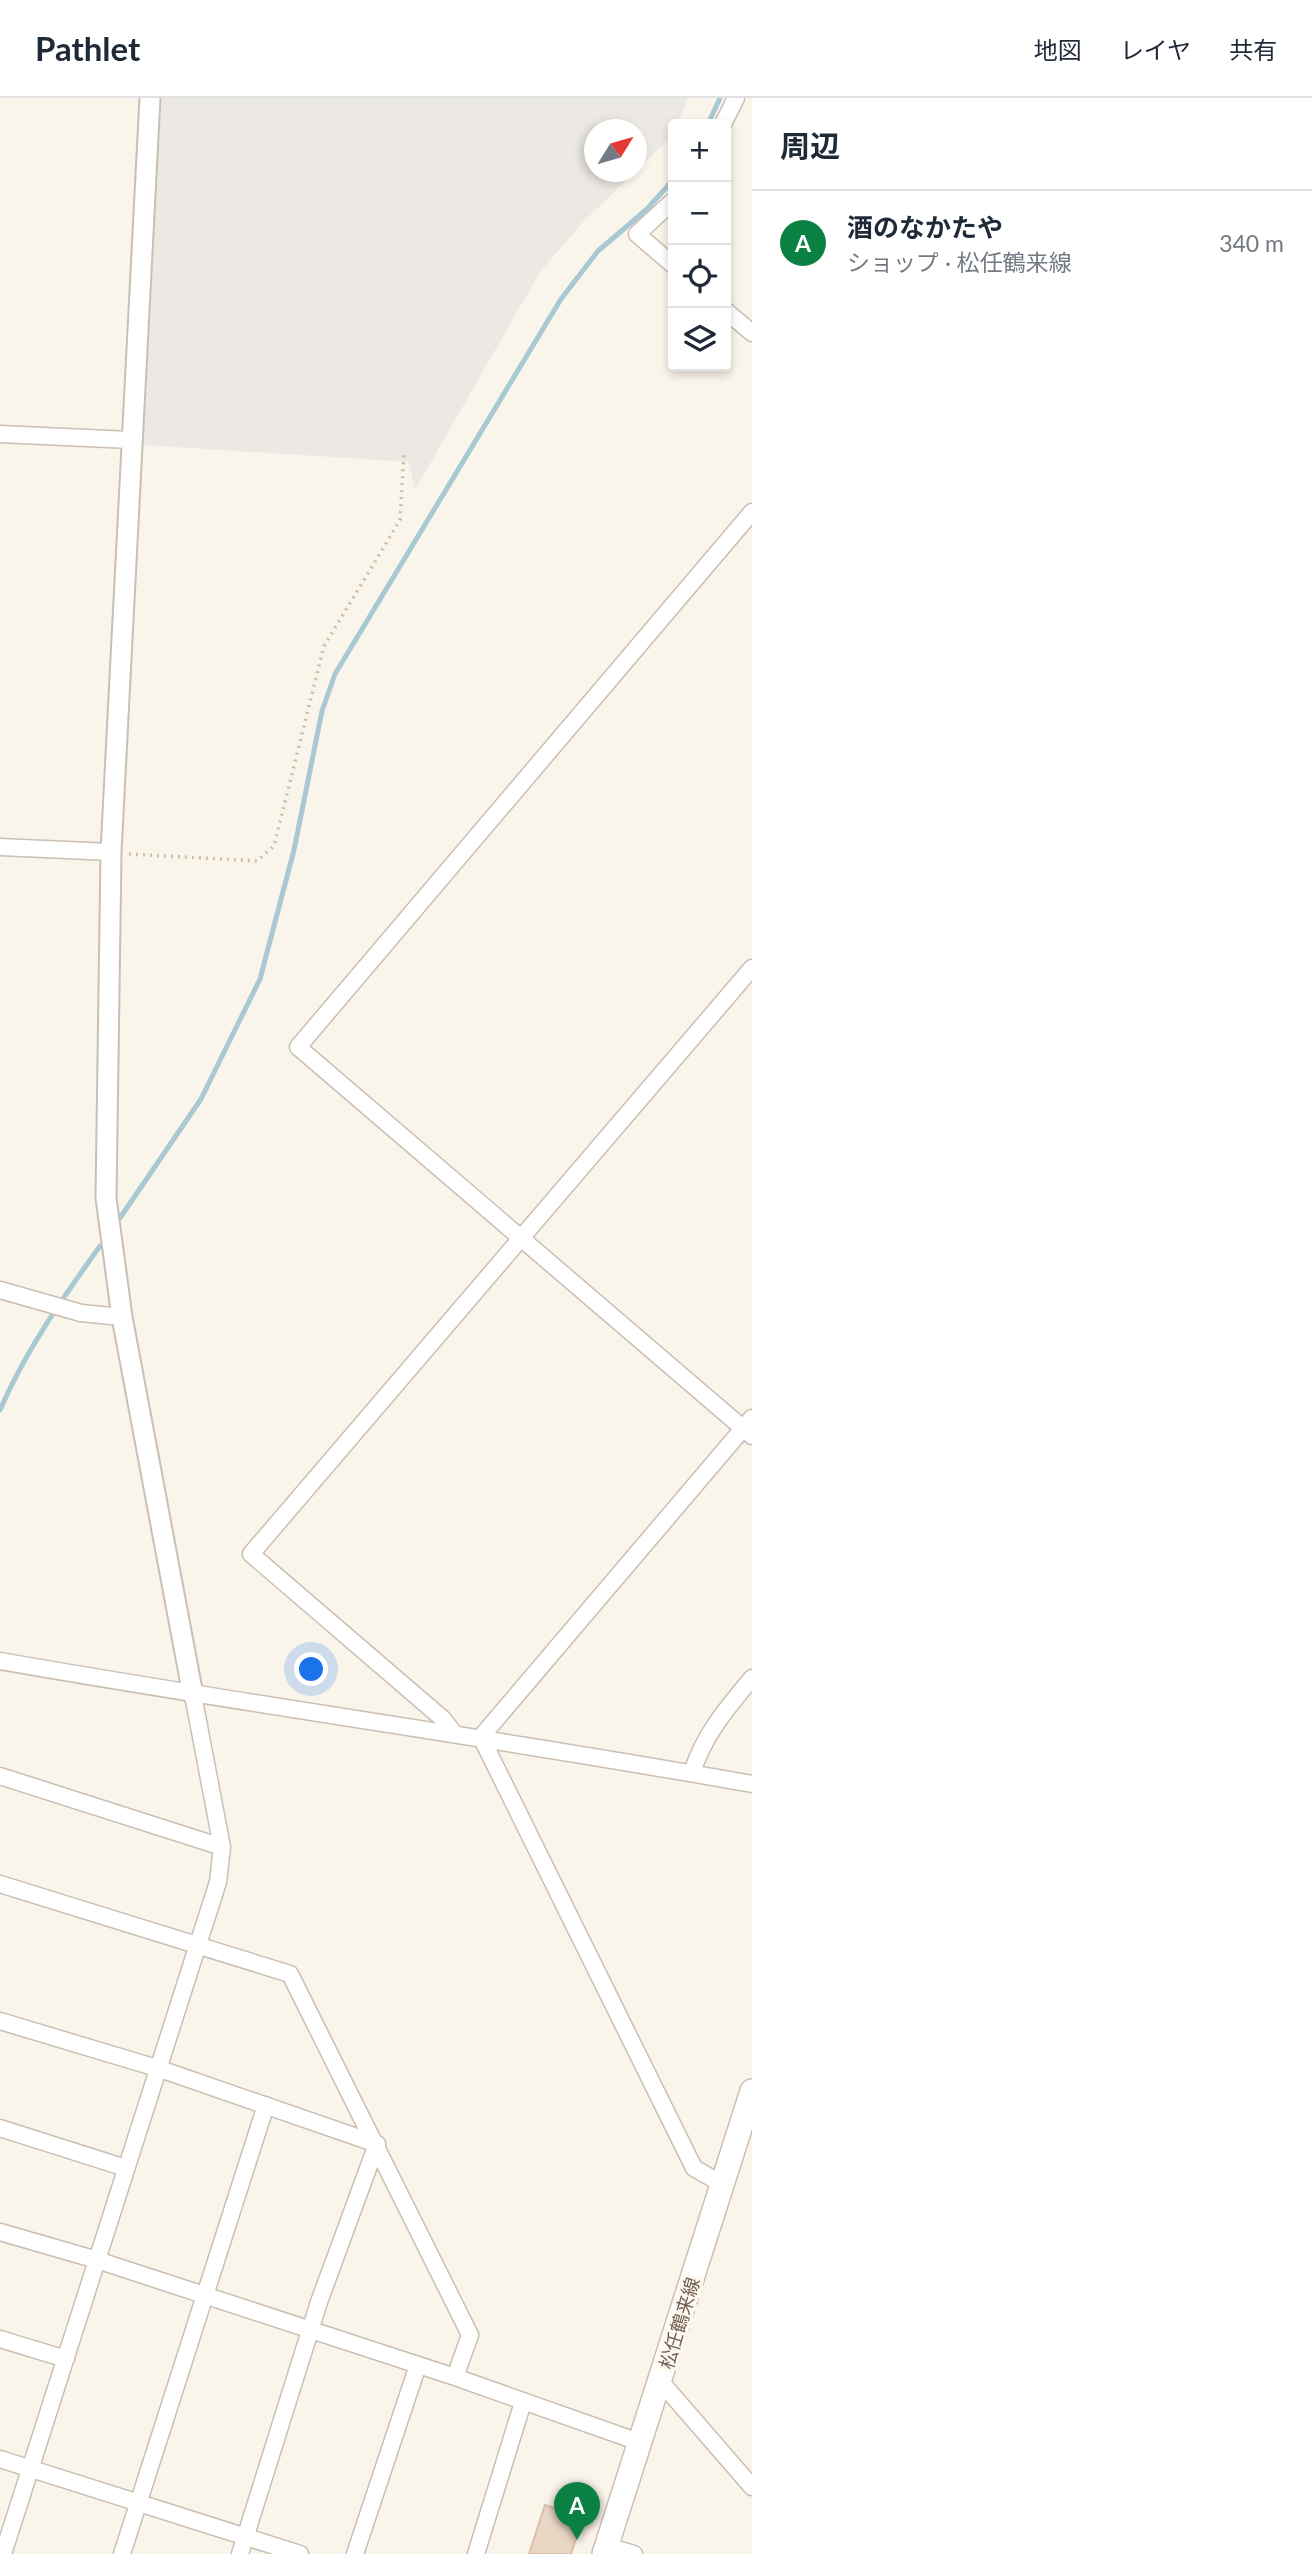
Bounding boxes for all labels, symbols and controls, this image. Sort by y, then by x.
text: Pathlet [35,28,140,68]
text: 地図 [1034,35,1082,64]
text: レイヤ [1120,35,1191,64]
text: 共有 [1229,35,1277,64]
north arrow [584,119,647,182]
map controls [668,119,731,371]
button: + [668,119,731,182]
text: 周辺 [780,127,840,163]
button: − [668,182,731,245]
text: 酒のなかたや [847,211,1003,243]
text: A [795,229,811,257]
text: 340 m [1219,229,1284,257]
button: locate [668,245,731,308]
text: ショップ · 松任鶴来線 [847,248,1072,276]
button: layers [668,308,731,371]
your location [294,1652,328,1686]
street label: 松任鶴来線 [654,2274,704,2372]
pin: A [554,2482,600,2540]

